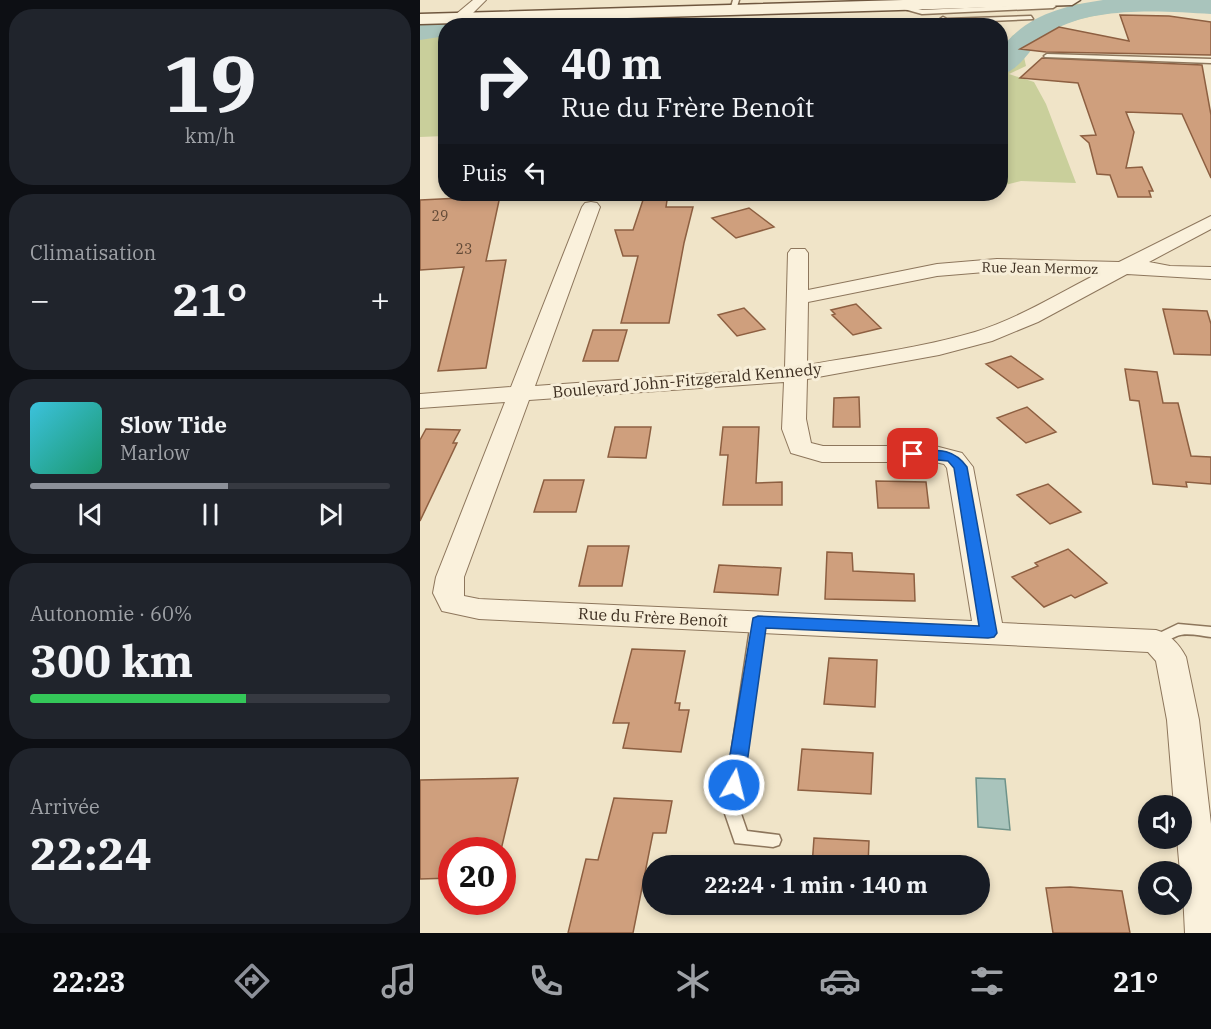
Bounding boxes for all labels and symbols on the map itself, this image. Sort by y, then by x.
house number: 29 [432,207,448,225]
house number: 23 [456,240,472,258]
street label: Rue Jean Mermoz [982,258,1098,278]
street label: Boulevard John-Fitzgerald Kennedy [552,358,823,402]
pin [887,428,938,479]
street label: Rue du Frère Benoît [578,603,729,631]
position arrow [702,753,766,817]
speed limit sign: 20 [438,837,516,915]

